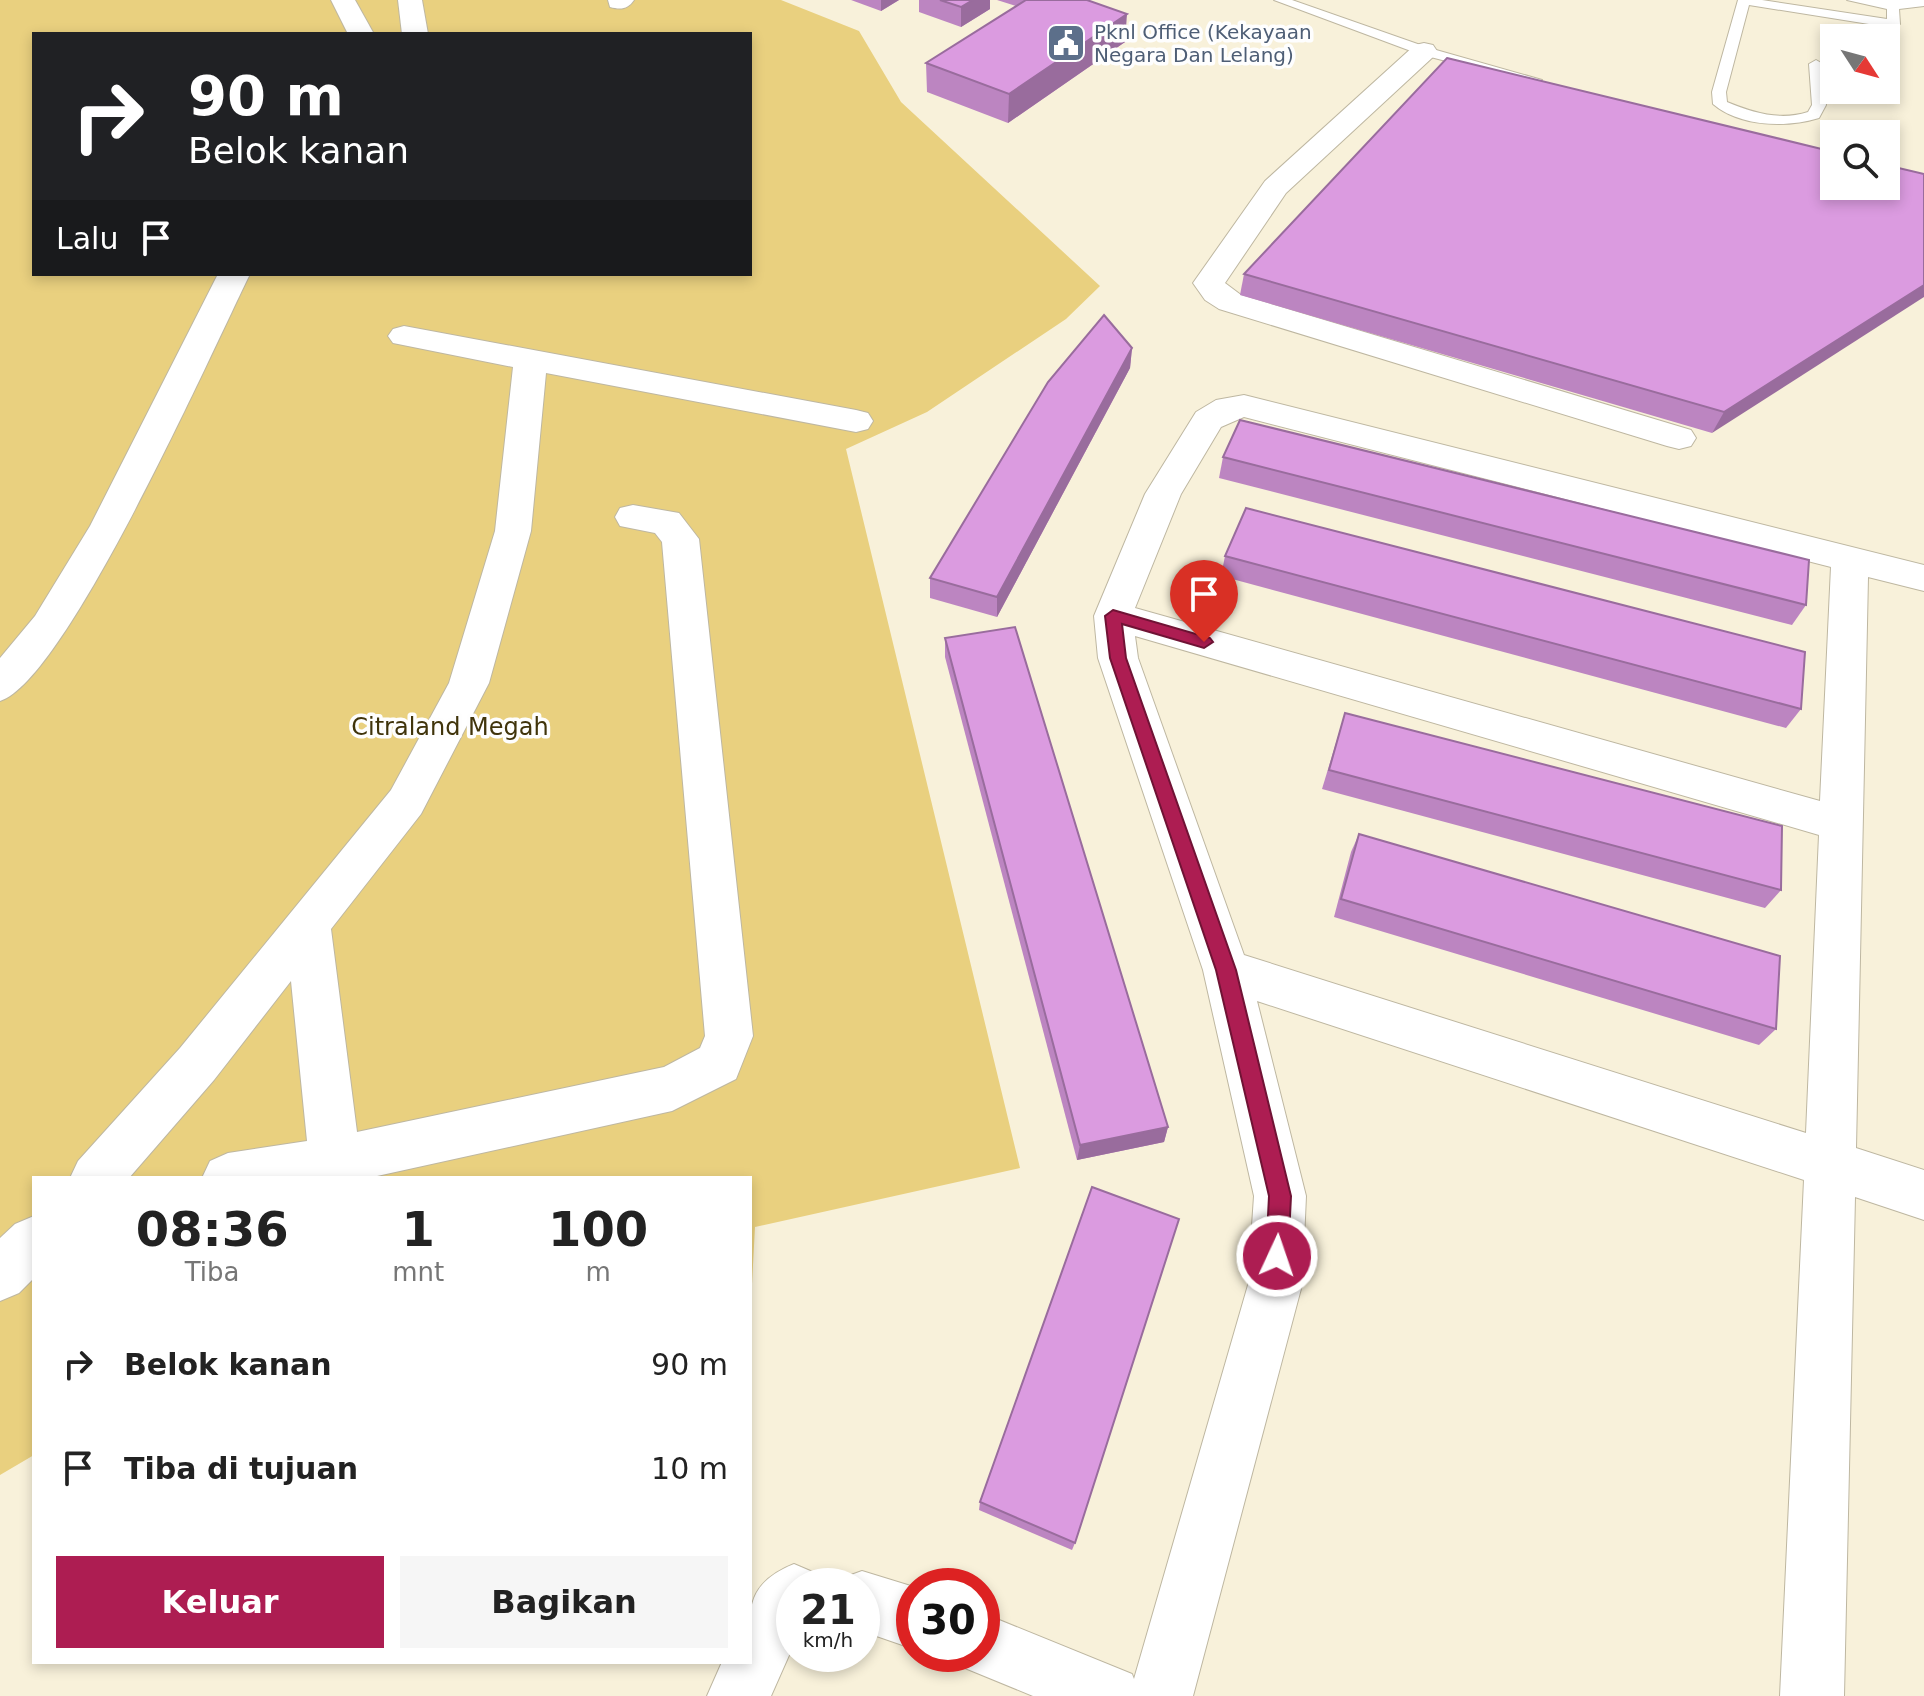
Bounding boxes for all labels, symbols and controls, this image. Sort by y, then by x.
place label: Pknl Office (Kekayaan Negara Dan Lelang) [1094,20,1312,67]
public building icon: Pknl Office (Kekayaan Negara Dan Lelang) [1045,22,1087,64]
north arrow [1820,24,1900,104]
map controls [1820,24,1900,200]
text: 90 m [188,63,344,128]
icon: right [56,64,160,168]
button: search [1820,120,1900,200]
text: Belok kanan [188,130,409,171]
icon: arrive [134,216,178,260]
text: Lalu [56,221,118,256]
pin [1170,560,1238,642]
icon: arrive [1182,572,1226,616]
park label: Citraland Megah [351,713,549,741]
text: 08:36 [136,1201,289,1257]
text: 1 [402,1201,435,1257]
text: 100 [548,1201,648,1257]
position arrow [1235,1214,1319,1298]
text: Tiba [185,1257,240,1287]
text: mnt [392,1257,444,1287]
text: m [585,1257,611,1287]
icon: right [56,1342,100,1386]
text: Belok kanan [124,1347,332,1382]
text: 90 m [651,1347,728,1382]
icon: arrive [56,1446,100,1490]
text: Tiba di tujuan [124,1451,358,1486]
text: 10 m [651,1451,728,1486]
button: Keluar [56,1556,384,1648]
button: Bagikan [400,1556,728,1648]
speed limit sign: 30 [896,1568,1000,1672]
text: 21 [800,1587,856,1633]
text: km/h [803,1628,853,1652]

